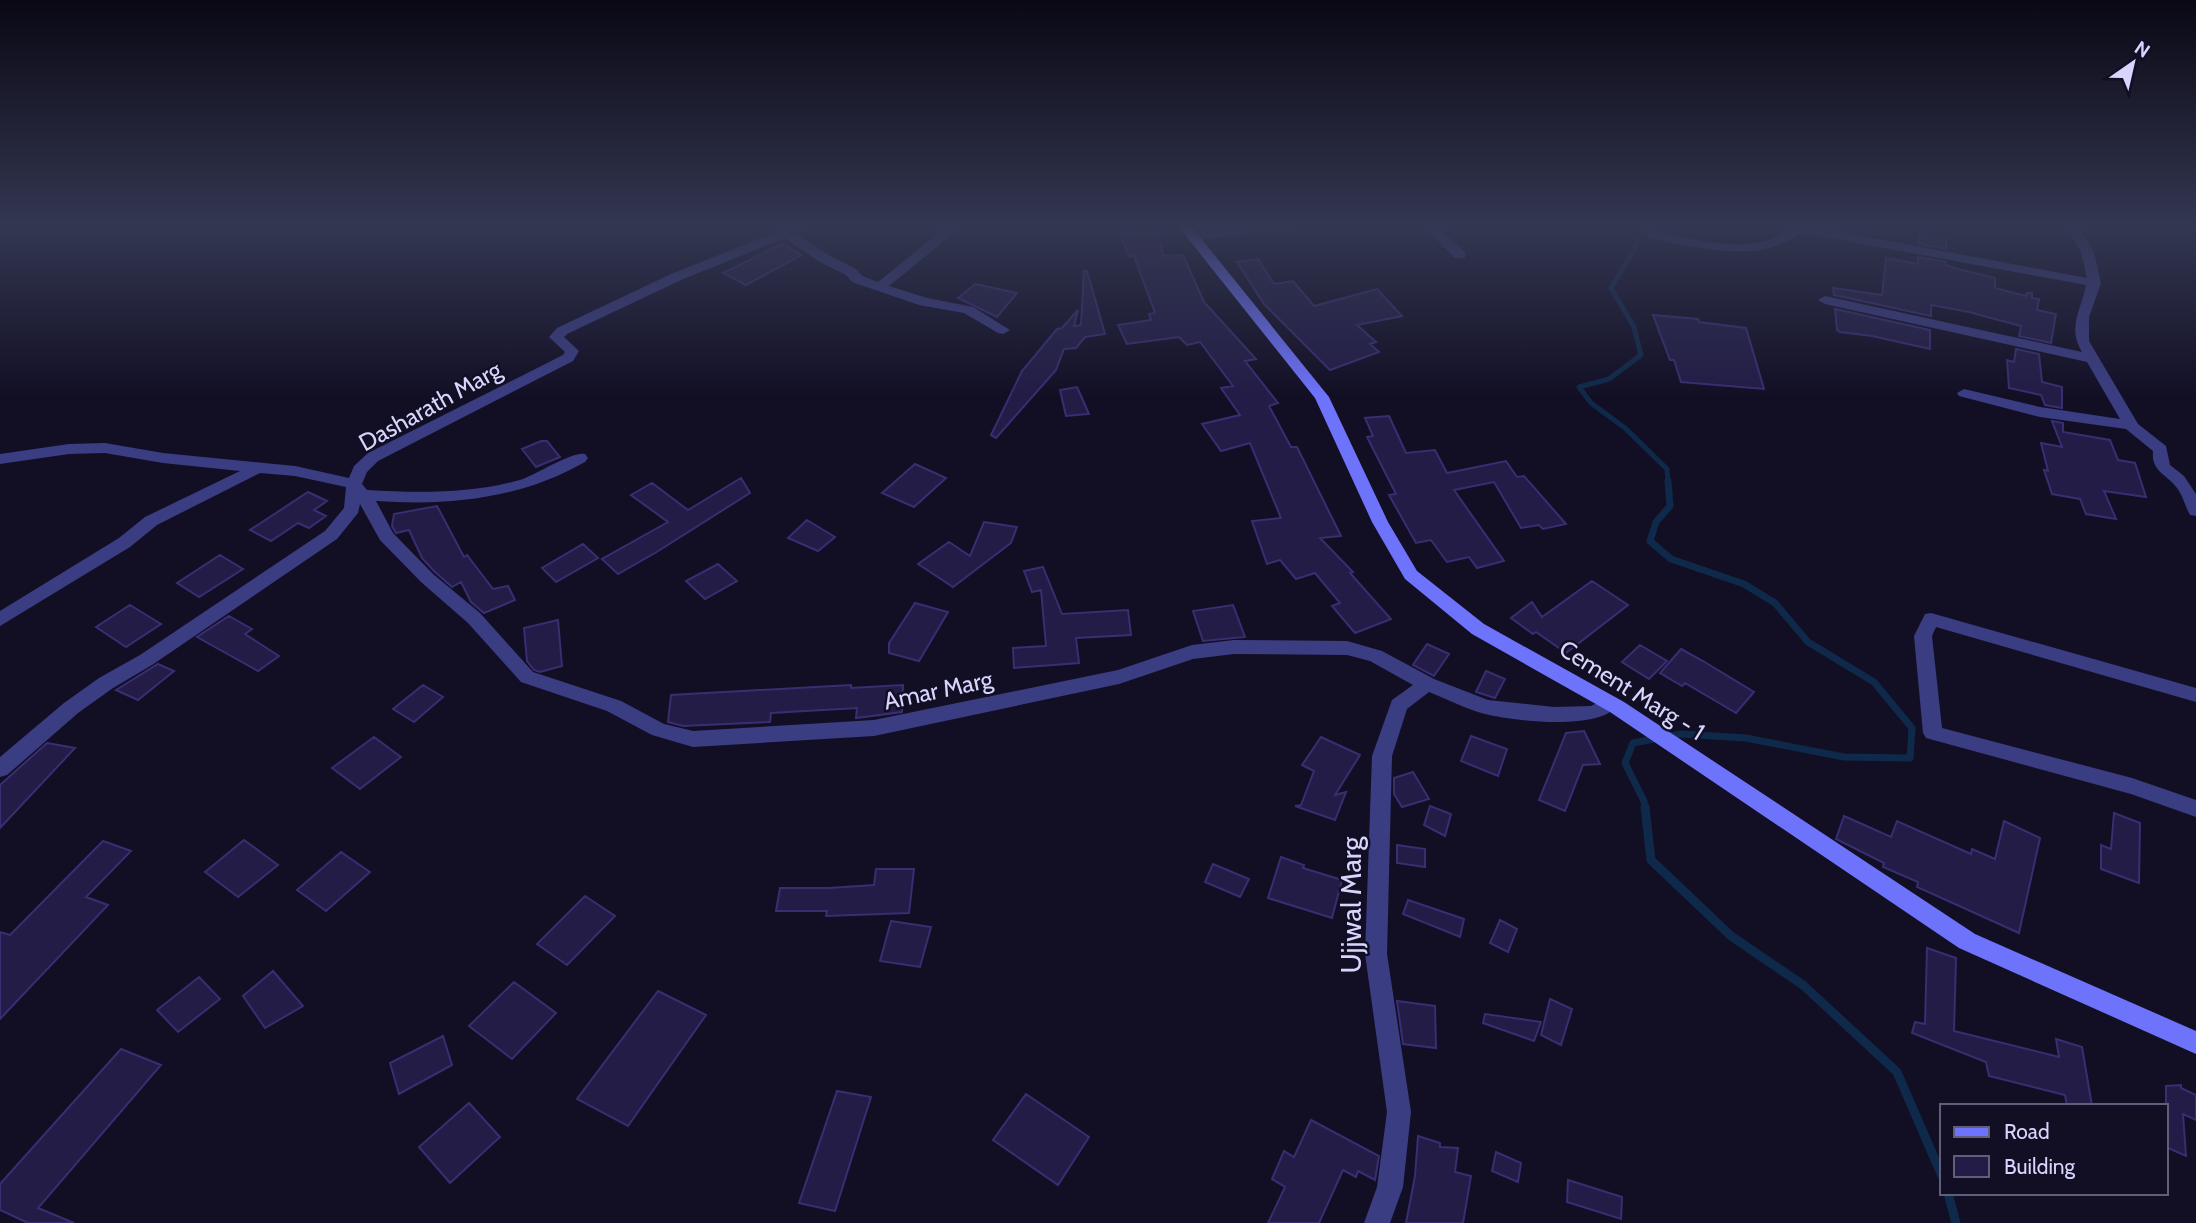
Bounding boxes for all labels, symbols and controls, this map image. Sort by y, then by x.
north arrow [2098,28,2168,98]
text: N [2130,36,2154,63]
street label: Dasharath Marg [354,354,507,457]
street label: Cement Marg - 1 [1554,634,1710,746]
street label: Amar Marg [881,664,996,716]
street label: Ujjwal Marg [1334,835,1368,973]
legend [1940,1104,2168,1195]
text: Road [2004,1119,2050,1144]
text: Building [2004,1154,2076,1179]

